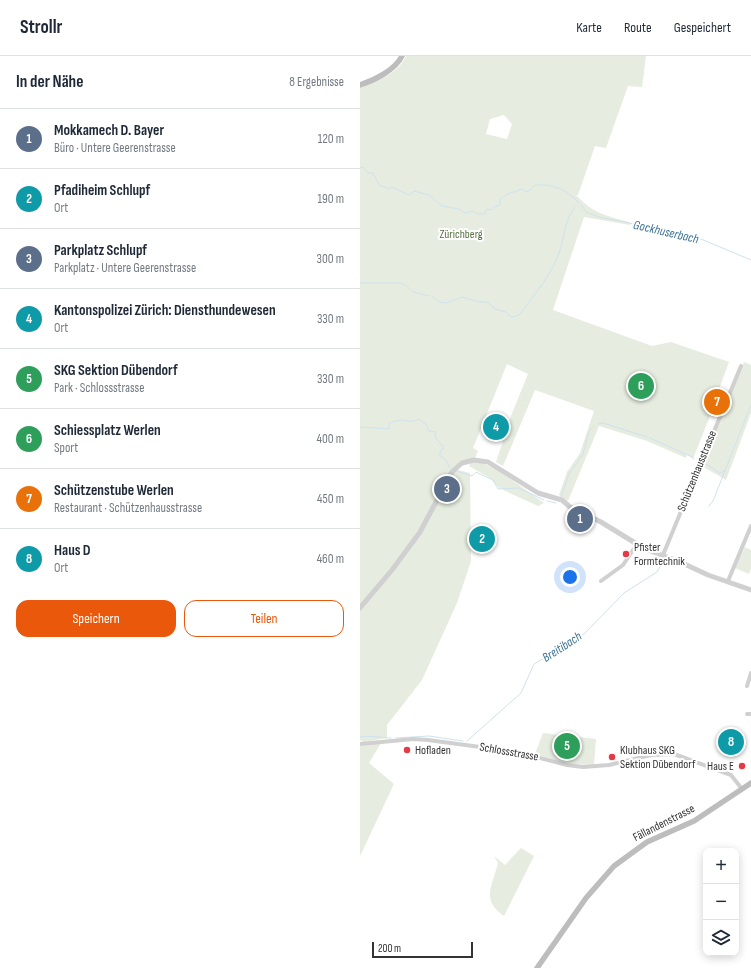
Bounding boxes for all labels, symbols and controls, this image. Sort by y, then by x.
text: Strollr [20,16,62,39]
text: Karte [576,19,602,36]
text: Route [624,19,652,36]
text: Gespeichert [674,19,731,36]
text: In der Nähe [16,72,83,92]
text: 8 Ergebnisse [289,74,344,90]
text: Mokkamech D. Bayer [54,121,164,140]
text: 1 [26,131,32,147]
text: 120 m [318,131,344,147]
text: Büro · Untere Geerenstrasse [54,140,176,156]
text: Pfadiheim Schlupf [54,181,150,200]
text: 2 [26,191,32,207]
text: 190 m [317,191,344,207]
text: Ort [54,200,68,216]
water label: Gockhuserbach [632,217,701,247]
park label: Zürichberg [439,227,483,242]
text: Parkplatz Schlupf [54,241,147,260]
text: 3 [26,251,32,267]
text: 300 m [317,251,344,267]
text: Parkplatz · Untere Geerenstrasse [54,260,196,276]
text: Kantonspolizei Zürich: Diensthundewesen [54,301,276,320]
text: 4 [26,311,32,327]
text: 330 m [317,311,344,327]
text: Ort [54,320,68,336]
text: SKG Sektion Dübendorf [54,361,178,380]
text: 5 [26,371,32,387]
text: 330 m [317,371,344,387]
pin: 6 [628,371,654,401]
text: Park · Schlossstrasse [54,380,145,396]
pin: 7 [704,387,730,417]
pin: 4 [483,412,509,442]
text: Schiessplatz Werlen [54,421,161,440]
street label: Schützenhausstrasse [674,428,720,514]
text: 6 [26,431,32,447]
text: 400 m [317,431,344,447]
text: Sport [54,440,78,456]
pin: 3 [434,474,460,504]
text: Schützenstube Werlen [54,481,174,500]
text: 7 [26,491,32,507]
text: 450 m [317,491,344,507]
text: Restaurant · Schützenhausstrasse [54,500,202,516]
pin: 1 [567,504,593,534]
pin: 2 [469,524,495,554]
place label: Pfister Formtechnik [634,540,685,569]
text: Haus D [54,541,91,560]
marker: Pfister Formtechnik [621,549,631,559]
text: 8 [26,551,32,567]
text: 460 m [317,551,344,567]
text: Ort [54,560,68,576]
your location [560,567,580,587]
button: Speichern [16,600,176,637]
button: Teilen [184,600,344,637]
water label: Breitibach [539,628,585,666]
pin: 8 [718,727,744,757]
pin: 5 [554,731,580,761]
street label: Schlossstrasse [478,739,540,765]
place label: Hofladen [415,743,451,758]
place label: Klubhaus SKG Sektion Dübendorf [620,743,696,772]
marker: Hofladen [402,745,412,755]
marker: Klubhaus SKG Sektion Dübendorf [607,752,617,762]
place label: Haus E [707,759,734,774]
marker: Haus E [737,761,747,771]
street label: Fällandenstrasse [631,801,698,845]
map controls [703,848,739,956]
button: + [703,848,739,884]
button: − [703,884,739,920]
button: layers [703,920,739,956]
scale bar [372,940,473,959]
text: 200 m [378,942,401,955]

